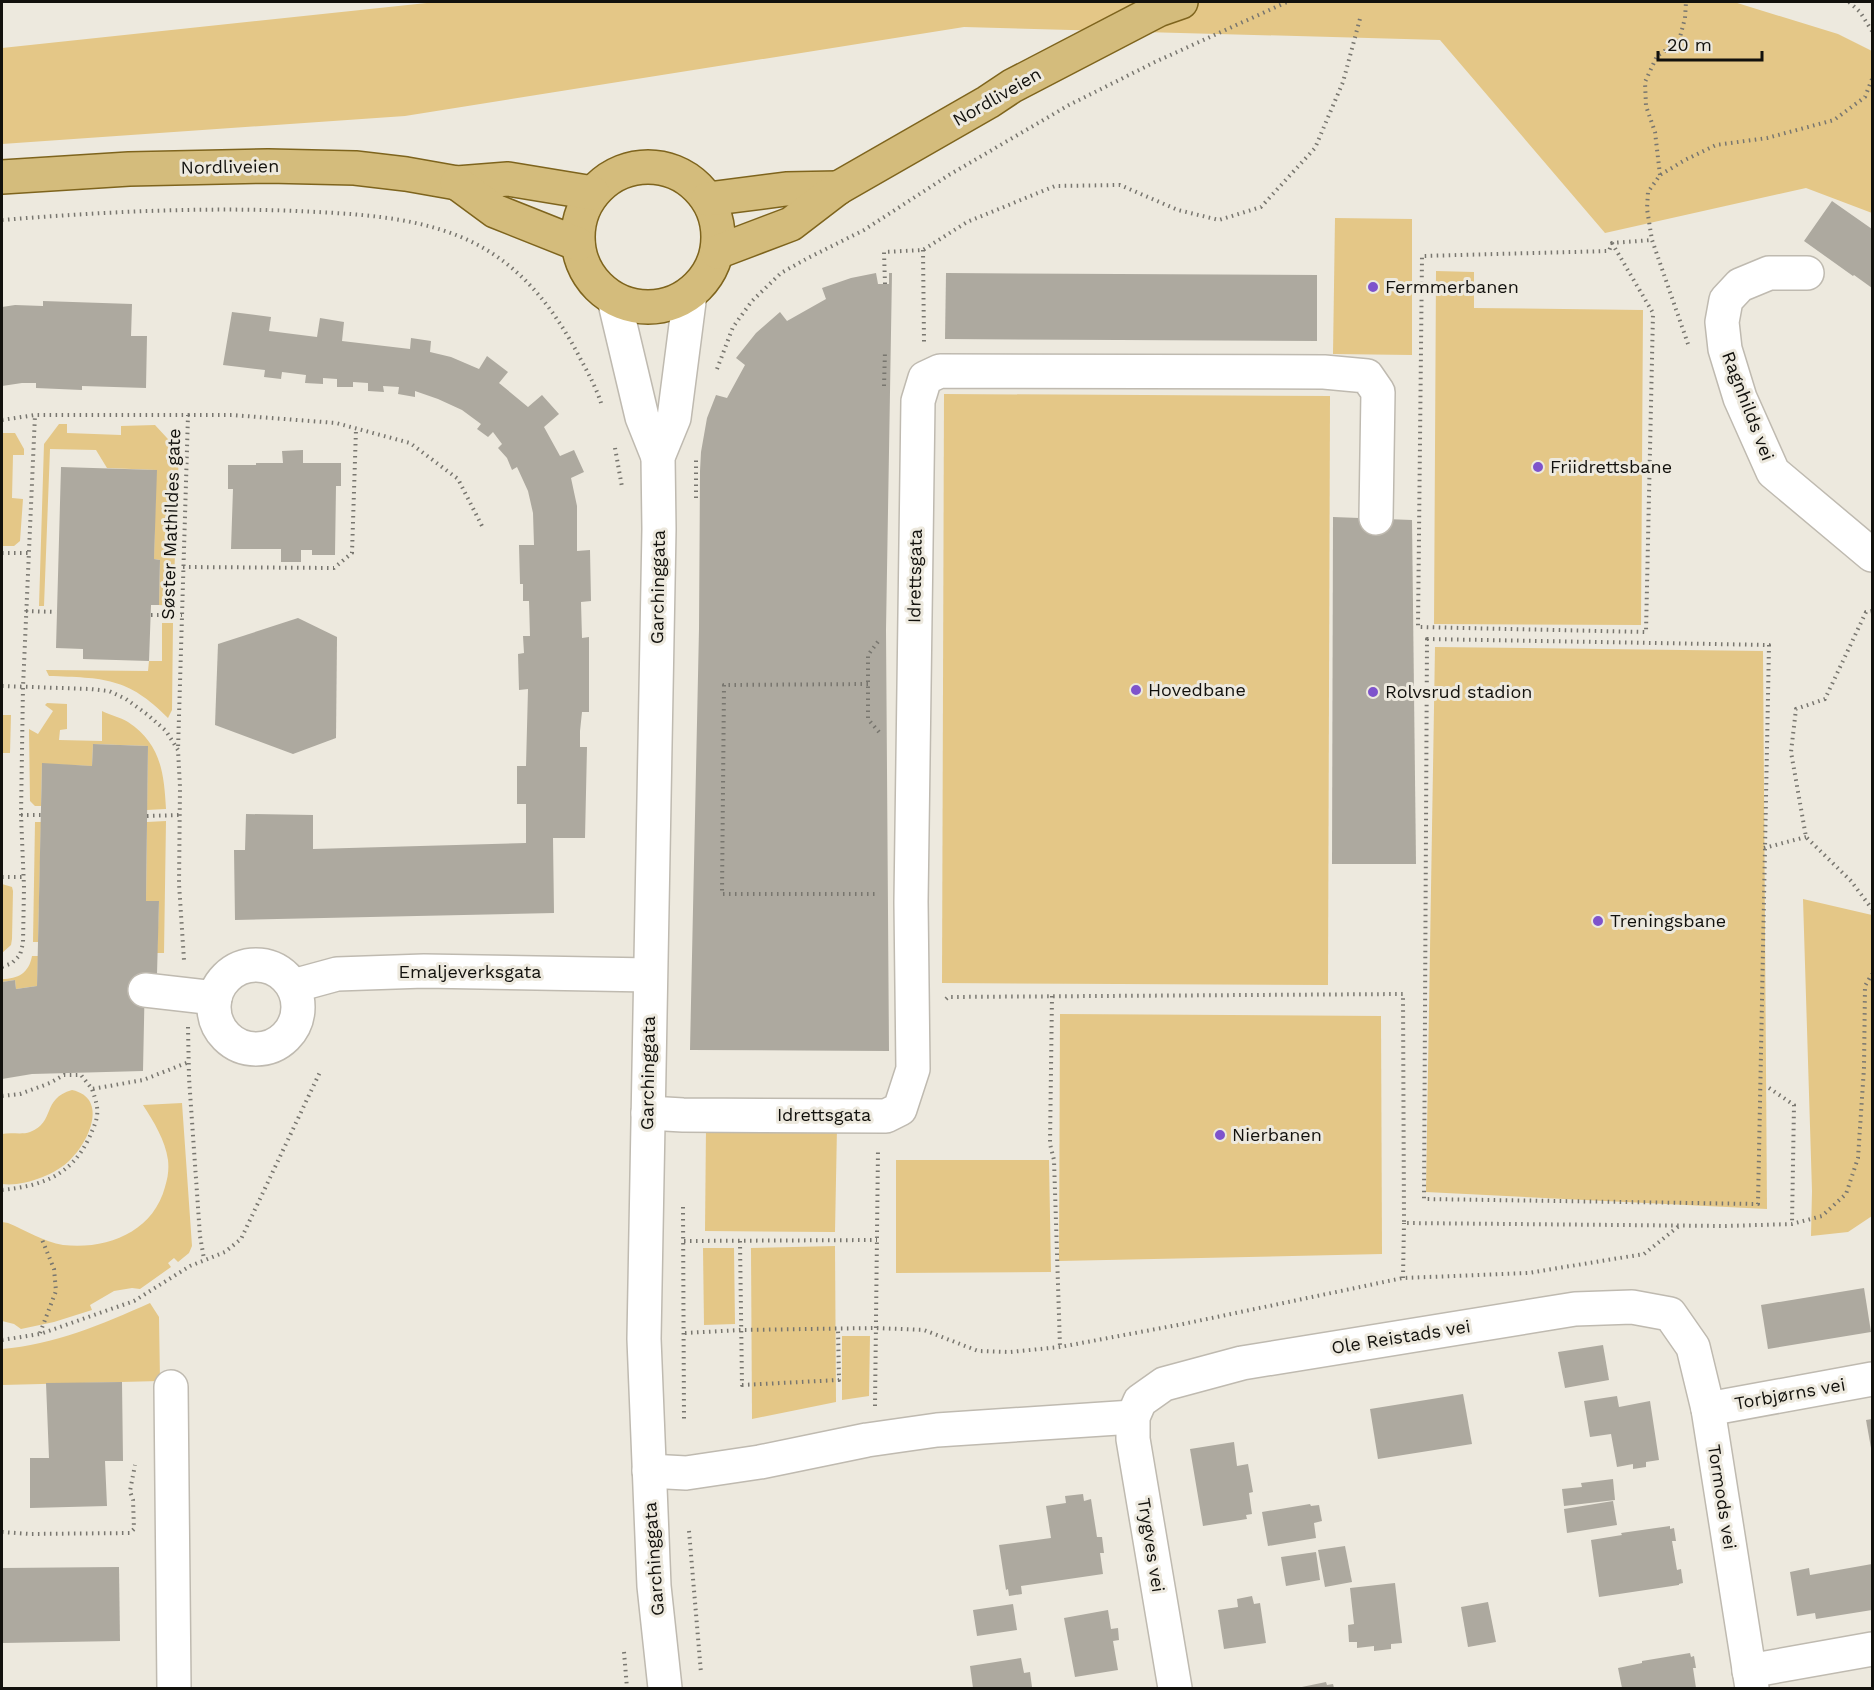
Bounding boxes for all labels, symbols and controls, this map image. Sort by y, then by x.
scale bar [1658,24,1762,62]
text: 20 m [1667,34,1712,55]
street label: Nordliveien [949,63,1045,130]
street label: Nordliveien [181,155,279,178]
place label: Fermmerbanen [1385,276,1519,297]
marker: Fermmerbanen [1366,280,1380,294]
street label: Ragnhilds vei [1718,348,1779,463]
street label: Søster Mathildes gate [157,428,184,620]
place label: Friidrettsbane [1550,456,1672,477]
marker: Friidrettsbane [1531,460,1545,474]
street label: Idrettsgata [903,529,926,623]
street label: Garchinggata [646,530,669,644]
place label: Hovedbane [1148,679,1246,700]
place label: Rolvsrud stadion [1385,681,1532,702]
marker: Hovedbane [1129,683,1143,697]
marker: Rolvsrud stadion [1366,685,1380,699]
place label: Treningsbane [1610,910,1726,931]
marker: Treningsbane [1591,914,1605,928]
street label: Emaljeverksgata [399,961,541,982]
street label: Garchinggata [636,1016,659,1130]
street label: Idrettsgata [777,1104,871,1125]
place label: Nierbanen [1232,1124,1322,1145]
marker: Nierbanen [1213,1128,1227,1142]
street label: Ole Reistads vei [1330,1315,1472,1358]
street label: Torbjørns vei [1733,1373,1847,1414]
street label: Tormods vei [1704,1443,1741,1551]
street label: Trygves vei [1134,1496,1169,1594]
street label: Garchinggata [639,1501,668,1617]

